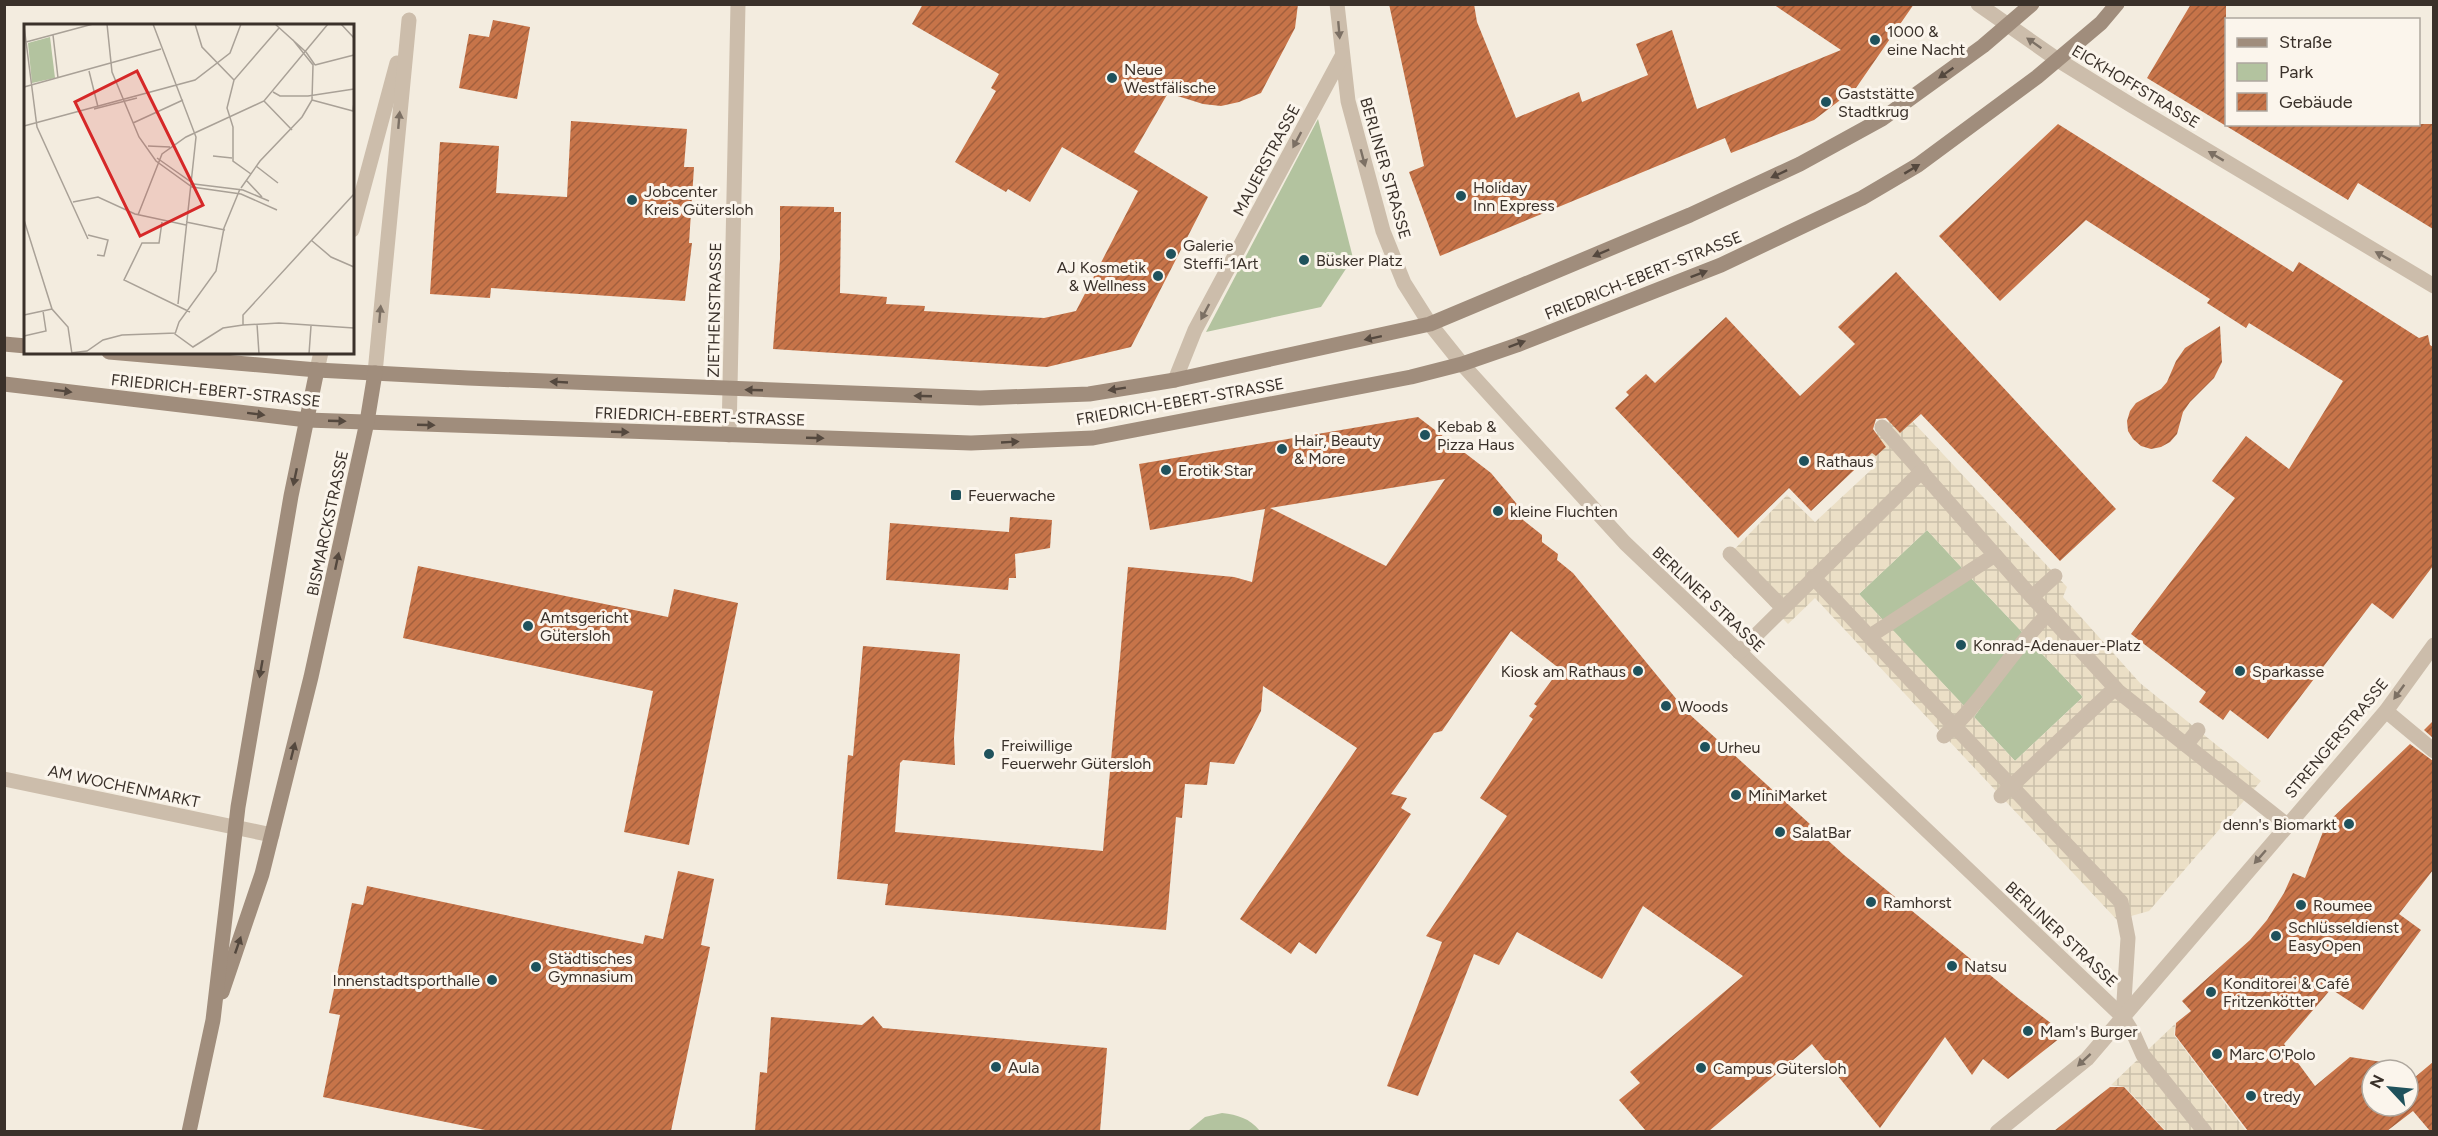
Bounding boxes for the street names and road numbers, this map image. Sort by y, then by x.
street label: EICKHOFFSTRASSE [2068,41,2203,132]
street label: BERLINER STRASSE [1356,95,1415,241]
street label: MAUERSTRASSE [1229,101,1304,219]
street label: FRIEDRICH-EBERT-STRASSE [1542,227,1745,324]
street label: ZIETHENSTRASSE [704,242,725,378]
street label: FRIEDRICH-EBERT-STRASSE [110,370,322,411]
street label: FRIEDRICH-EBERT-STRASSE [1075,374,1286,429]
street label: FRIEDRICH-EBERT-STRASSE [594,403,806,430]
street label: BISMARCKSTRASSE [303,449,352,598]
street label: BERLINER STRASSE [1649,542,1769,656]
street label: STRENGERSTRASSE [2281,674,2392,802]
street label: AM WOCHENMARKT [46,761,202,812]
street label: BERLINER STRASSE [2002,877,2122,991]

